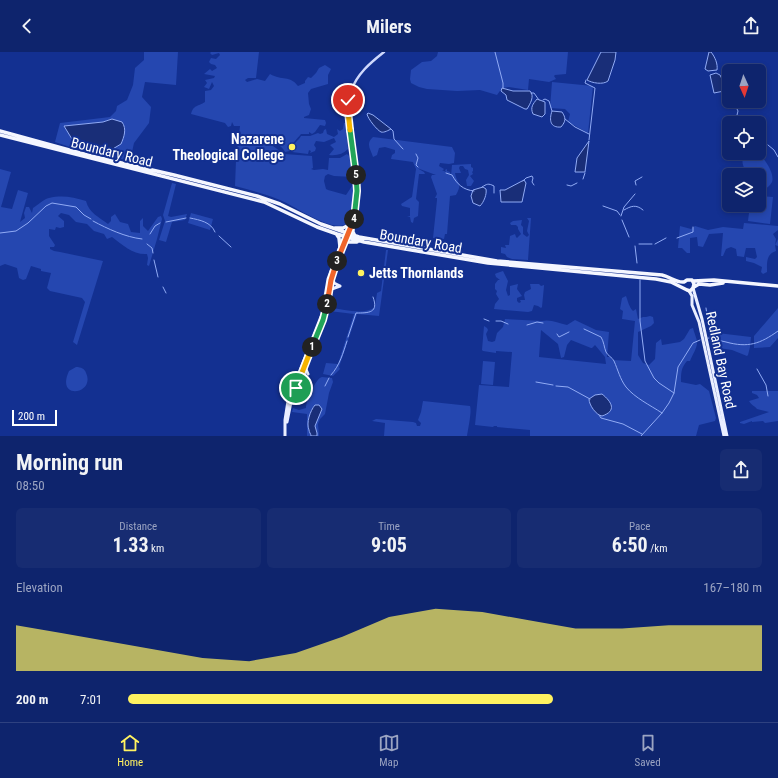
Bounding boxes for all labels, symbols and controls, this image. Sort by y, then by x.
icon: back [16,15,38,37]
icon: share [740,15,762,37]
text: Milers [366,16,412,37]
north arrow [722,64,766,108]
map controls [722,64,766,212]
pin [331,83,365,117]
icon: check [337,89,359,111]
button: locate [722,116,766,160]
place label: Nazarene Theological College [173,131,284,163]
street label: Boundary Road [70,134,154,170]
marker: Nazarene Theological College [287,142,297,152]
pin: 5 [346,165,366,185]
text: 5 [353,168,359,181]
button: layers [722,168,766,212]
pin: 4 [344,209,364,229]
text: 4 [351,212,357,225]
street label: Boundary Road [379,226,463,256]
pin: 3 [327,251,347,271]
text: 3 [334,254,340,267]
place label: Jetts Thornlands [369,265,464,281]
marker: Jetts Thornlands [356,268,366,278]
pin: 2 [317,294,337,314]
text: 2 [324,297,330,310]
street label: Redland Bay Road [703,310,739,410]
pin: 1 [302,337,322,357]
text: 1 [309,340,315,353]
pin [279,371,313,405]
icon: arrive [285,377,307,399]
scale bar [12,408,57,427]
text: 200 m [18,410,45,423]
button: share [720,449,762,491]
text: Morning run [16,450,123,475]
text: 08:50 [16,478,45,493]
text: Distance [119,520,157,533]
text: Time [378,520,400,533]
text: Pace [629,520,650,533]
text: 1.33 [112,533,149,557]
text: 9:05 [371,533,407,557]
text: 6:50 [612,533,648,557]
text: km [149,542,164,555]
text: /km [648,542,667,555]
text: Elevation [16,580,63,595]
text: 167–180 m [703,580,762,595]
text: 200 m [16,692,48,707]
text: 7:01 [80,692,102,707]
tab: Home [117,732,143,769]
tab: Map [378,732,400,769]
tab: Saved [635,732,661,769]

